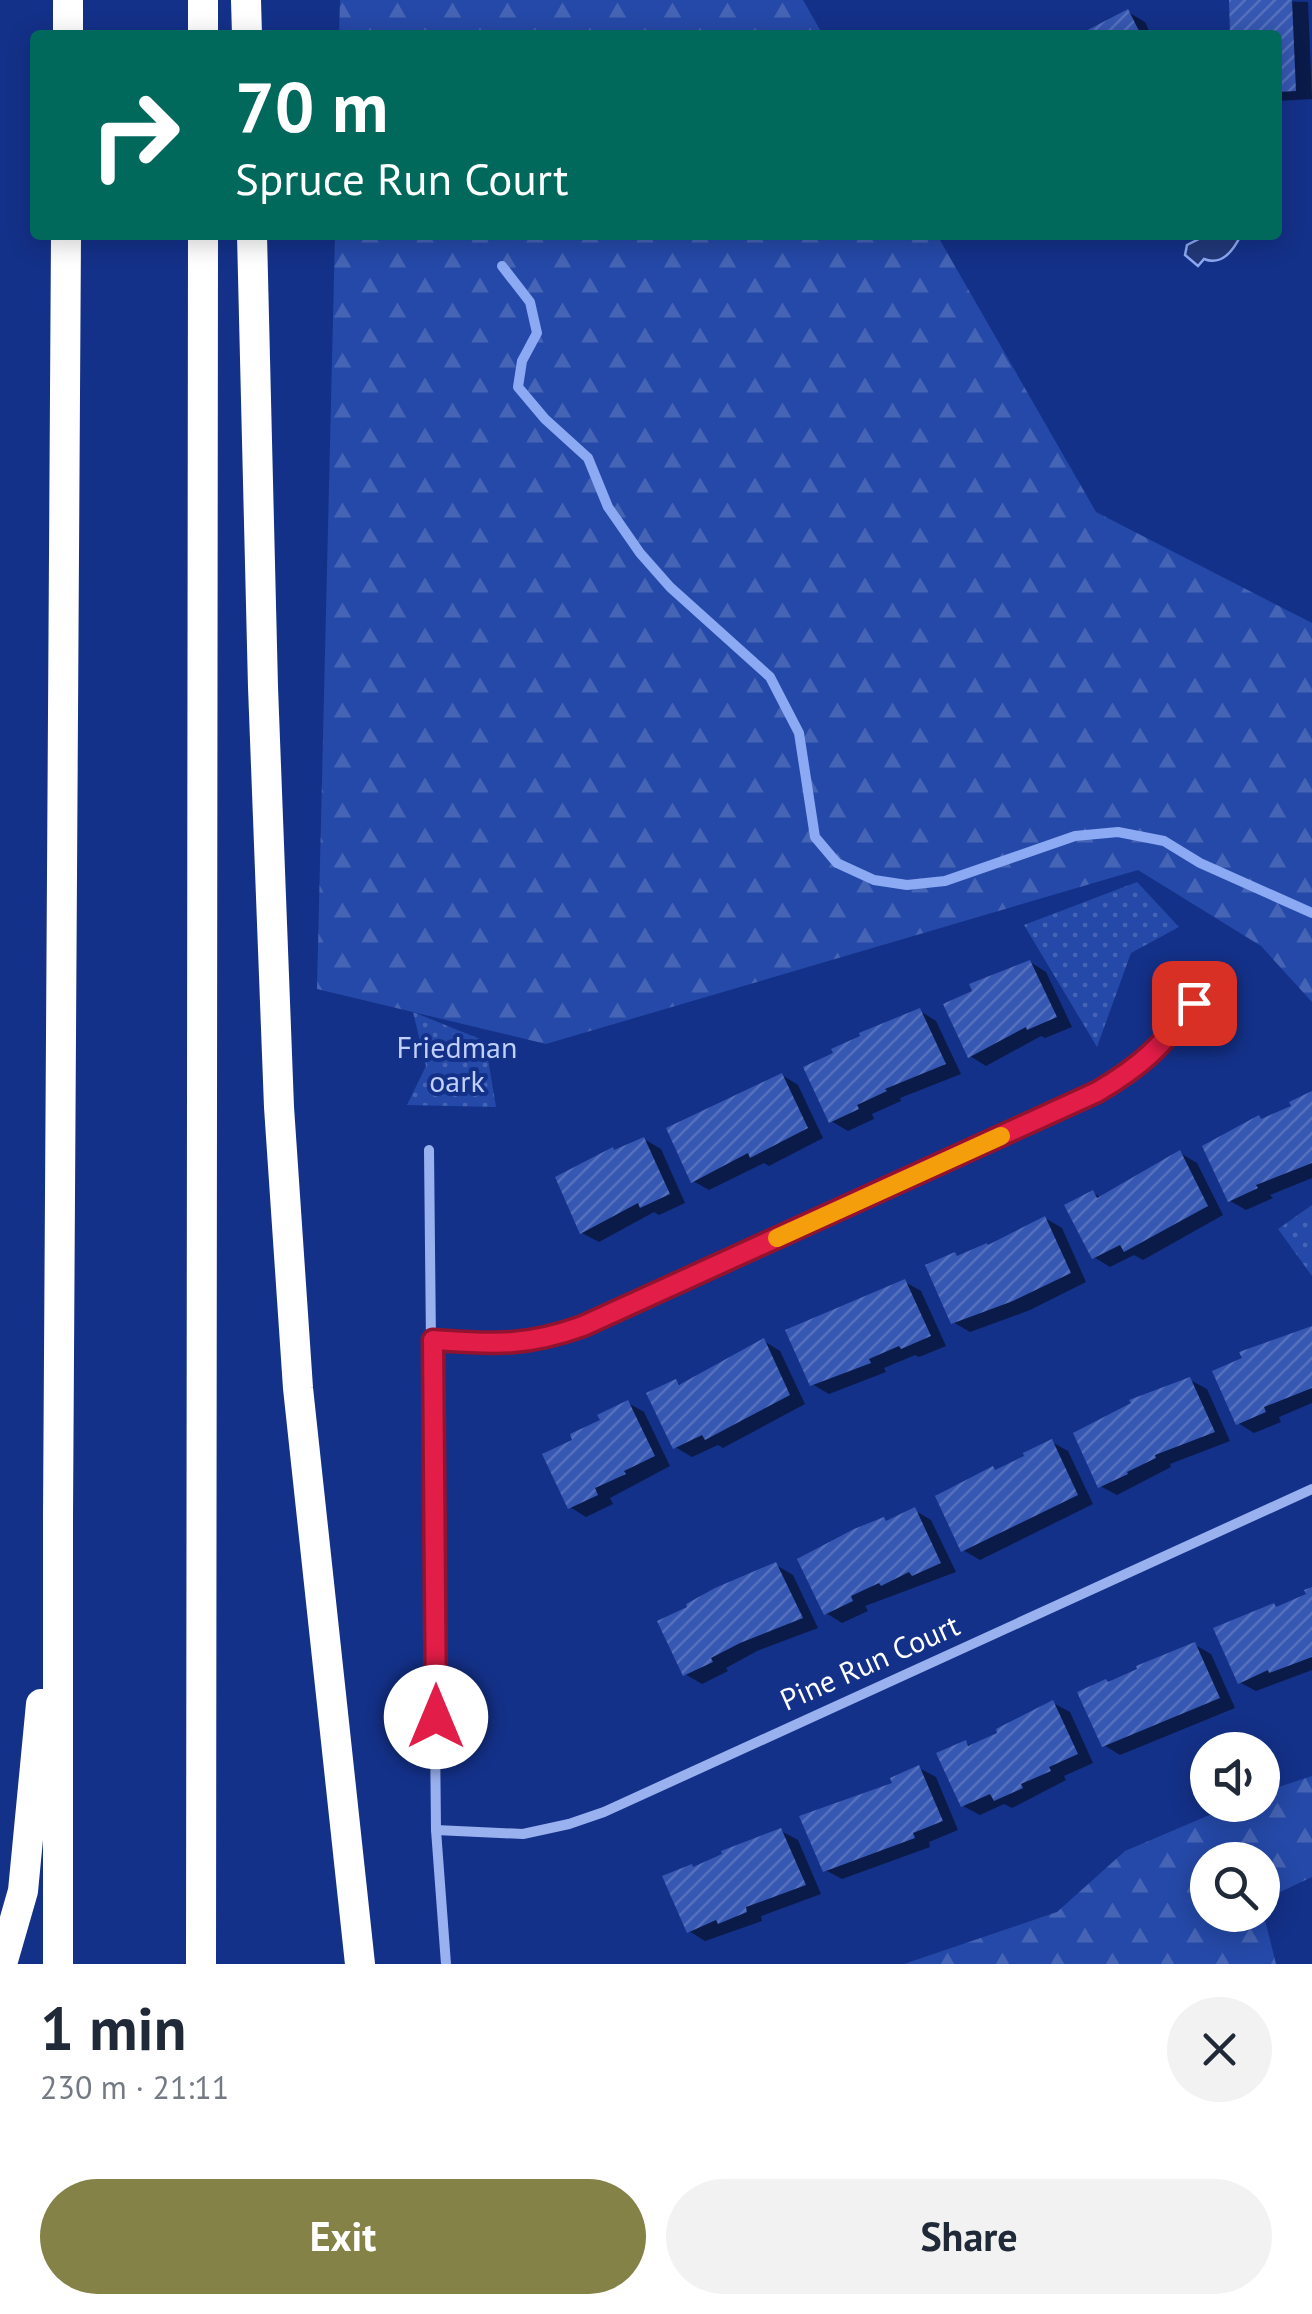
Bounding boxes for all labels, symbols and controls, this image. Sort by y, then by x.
text: 70 m [235,61,388,151]
icon: right [70,70,200,200]
text: Spruce Run Court [235,149,569,207]
pin [1152,961,1237,1046]
icon: arrive [1167,976,1222,1031]
park label: Friedman oark [397,1027,517,1100]
street label: Pine Run Court [774,1605,965,1719]
position arrow [384,1665,488,1769]
map controls [1190,1732,1280,1932]
button: sound [1190,1732,1280,1822]
button: search [1190,1842,1280,1932]
text: 1 min [40,1989,186,2067]
button: close [1167,1997,1272,2102]
text: 230 m · 21:11 [40,2066,229,2108]
button: Exit [40,2179,646,2294]
button: Share [666,2179,1272,2294]

